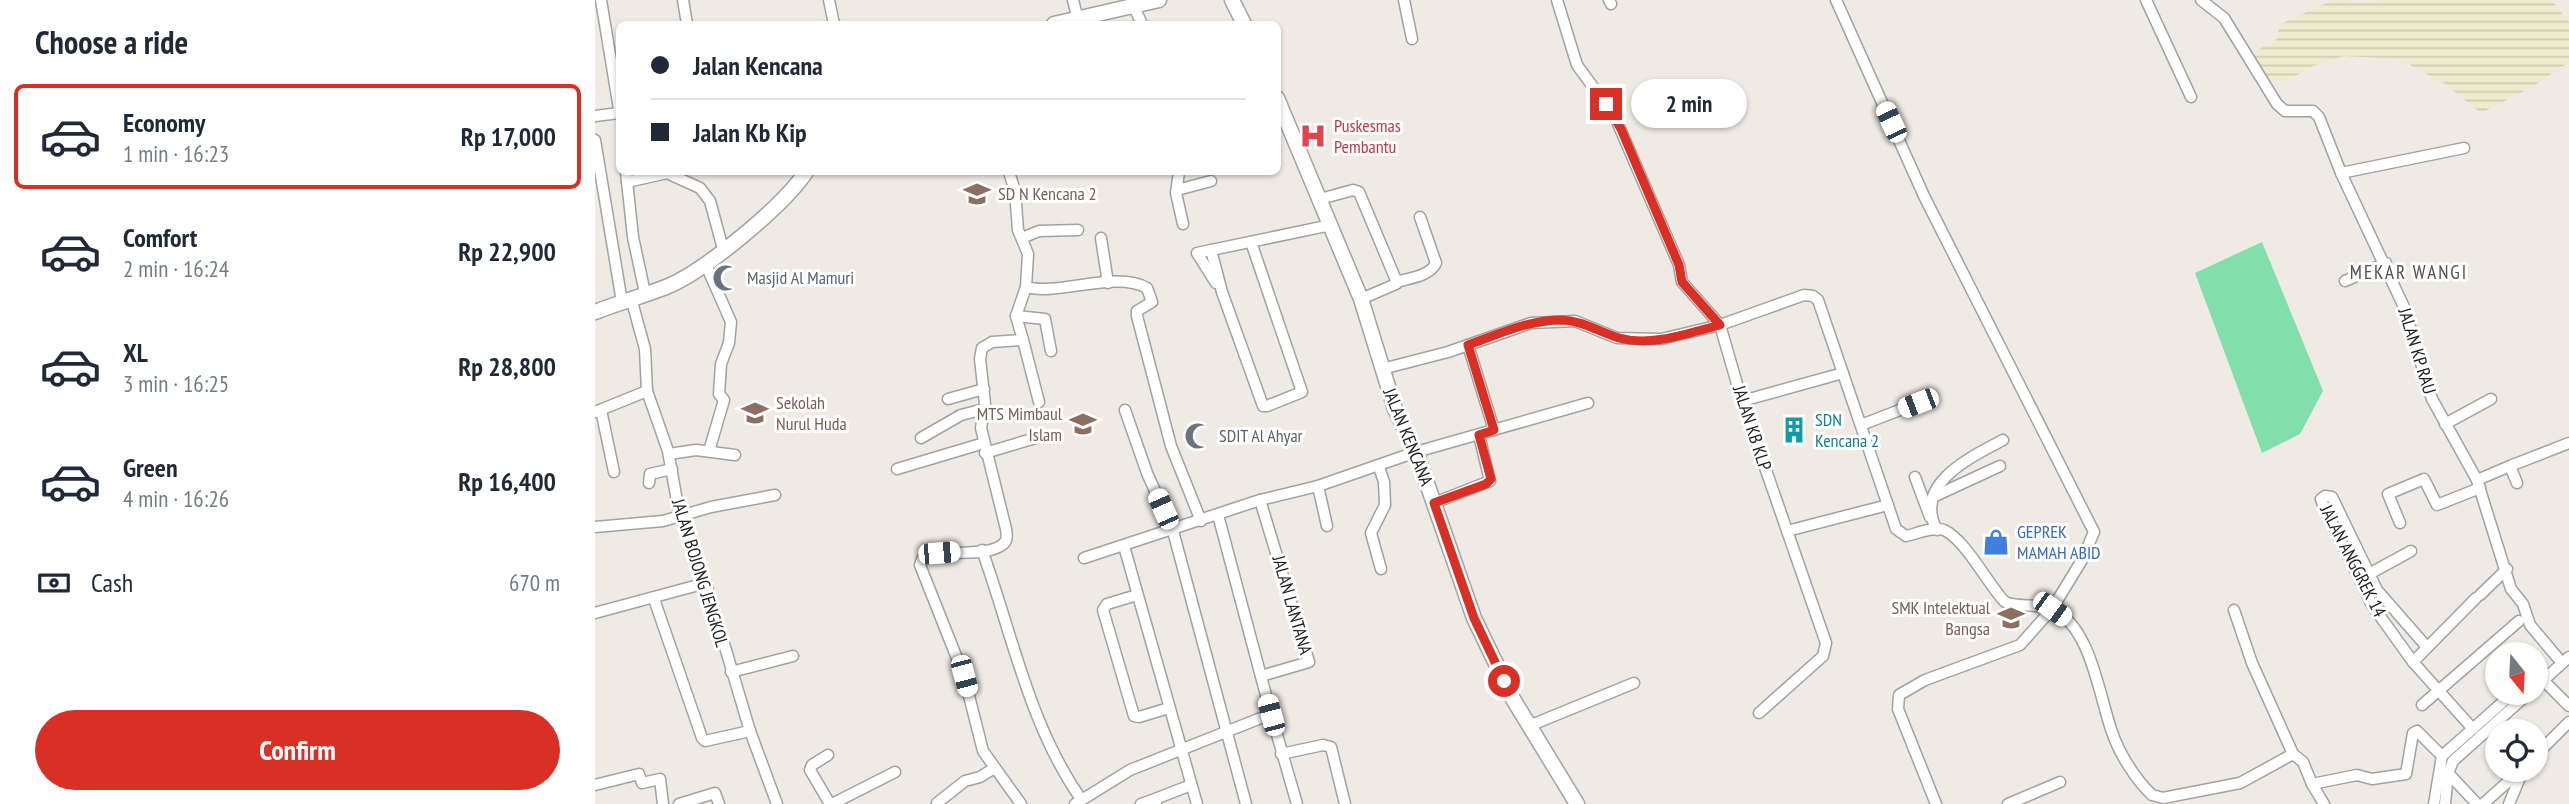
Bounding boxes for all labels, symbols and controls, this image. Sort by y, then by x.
text: Choose a ride [35,21,188,63]
text: Jalan Kencana [693,49,823,82]
callout: 2 min [1631,80,1746,128]
route end [1590,88,1622,120]
text: 2 min [1666,89,1712,118]
car [1873,99,1910,145]
icon: car [39,105,102,168]
text: Economy [123,106,205,139]
place label: Puskesmas Pembantu [1334,114,1401,158]
text: Jalan Kb Kip [693,116,807,149]
text: Rp 17,000 [461,120,556,153]
hospital icon: Puskesmas Pembantu [1298,121,1328,151]
text: 1 min · 16:23 [123,139,229,168]
school or university icon: SD N Kencana 2 [962,179,992,209]
place label: SD N Kencana 2 [998,182,1097,205]
icon: car [39,220,102,283]
text: Comfort [123,221,197,254]
text: Rp 22,900 [458,235,556,268]
text: 2 min · 16:24 [123,254,229,283]
district label: MEKAR WANGI [2350,260,2468,284]
mosque icon: Masjid Al Mamuri [711,263,741,293]
place label: Masjid Al Mamuri [747,266,854,289]
street label: JALAN KP RAU [2393,304,2441,397]
icon: car [39,335,102,398]
text: XL [123,336,148,369]
text: Rp 28,800 [458,350,556,383]
text: 3 min · 16:25 [123,369,229,398]
street label: JALAN KB KLP [1728,381,1777,473]
street label: JALAN KENCANA [1378,384,1439,489]
car [1895,386,1942,420]
place label: Sekolah Nurul Huda [776,391,847,435]
school or university icon: Sekolah Nurul Huda [740,398,770,428]
place label: MTS Mimbaul Islam [977,402,1063,446]
place label: SDN Kencana 2 [1815,408,1879,452]
school or university icon: MTS Mimbaul Islam [1068,409,1098,439]
building icon: SDN Kencana 2 [1779,415,1809,445]
mosque icon: SDIT Al Ahyar [1183,421,1213,451]
place label: SDIT Al Ahyar [1219,424,1303,447]
icon: car [39,450,102,513]
text: Green [123,451,178,484]
text: Rp 16,400 [458,465,556,498]
text: 4 min · 16:26 [123,484,229,513]
car [1145,486,1182,532]
street label: JALAN BOJONG JENGKOL [667,495,734,650]
street label: JALAN ANGGREK 14 [2315,500,2392,621]
place label: GEPREK MAMAH ABID [2017,520,2101,564]
shop icon: GEPREK MAMAH ABID [1981,527,2011,557]
car [918,541,961,565]
street label: JALAN LANTANA [1267,552,1318,658]
icon: cash [35,564,73,602]
text: Cash [91,566,133,599]
text: 670 m [509,568,560,597]
car [2029,588,2076,630]
place label: SMK Intelektual Bangsa [1891,596,1991,640]
school or university icon: SMK Intelektual Bangsa [1996,603,2026,633]
north arrow [2485,642,2548,705]
map controls [2485,642,2548,782]
car [949,653,980,699]
route start [1488,665,1520,697]
car [1256,692,1287,738]
button: Confirm [35,710,560,790]
button: locate [2485,719,2548,782]

